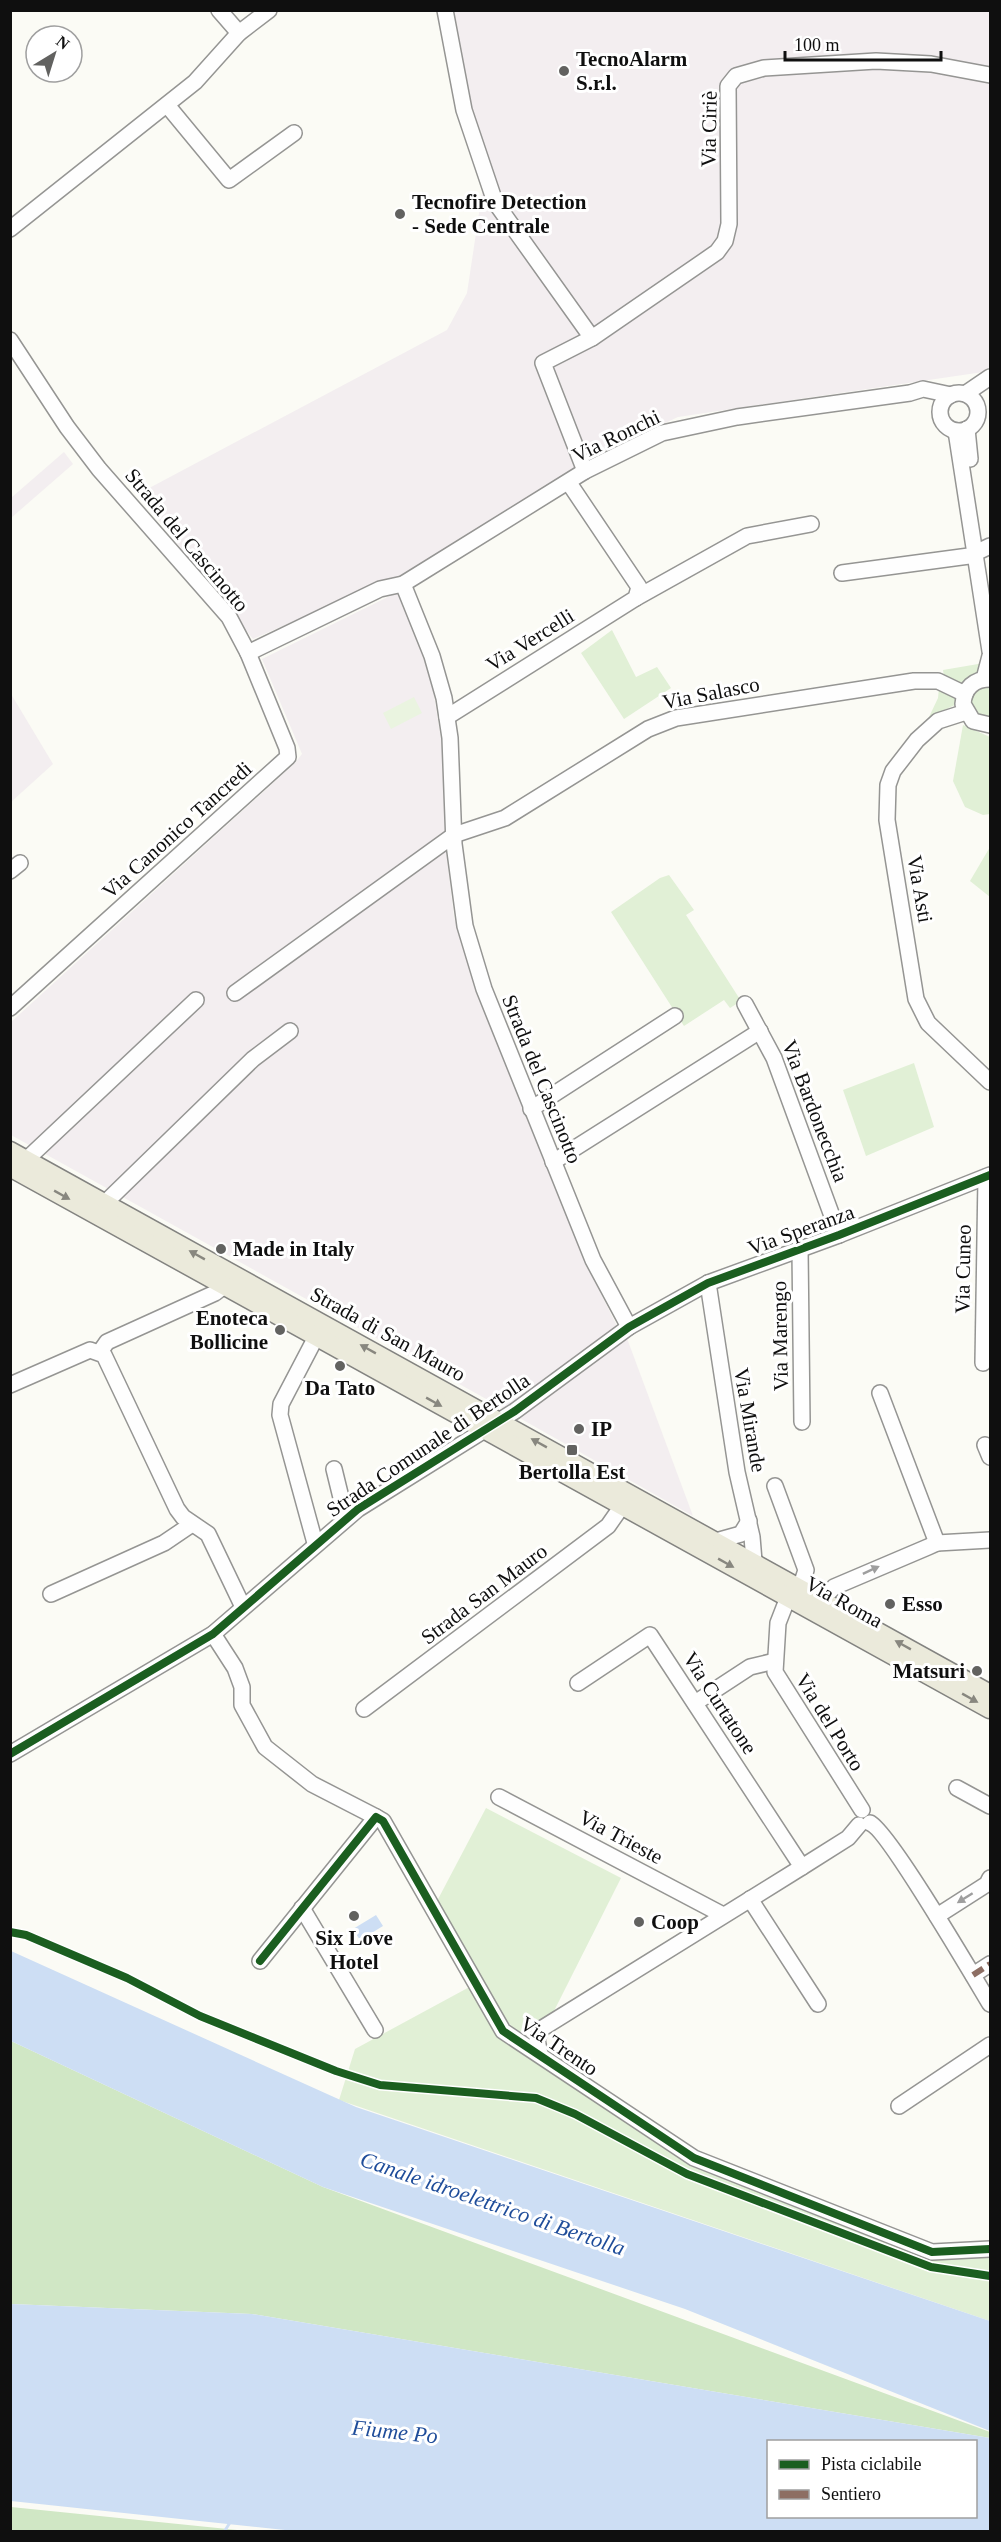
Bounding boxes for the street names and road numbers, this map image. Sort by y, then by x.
street label: Via Ciriè [696,91,722,167]
street label: Via Ronchi [568,404,664,468]
street label: Strada del Cascinotto [120,463,254,617]
street label: Via Vercelli [482,603,579,676]
street label: Via Salasco [660,672,762,714]
street label: Via Canonico Tancredi [97,756,257,903]
street label: Via Asti [902,853,938,925]
street label: Strada del Cascinotto [497,991,587,1167]
street label: Via Bardonecchia [777,1037,853,1186]
street label: Via Speranza [745,1199,858,1260]
street label: Via Cuneo [950,1224,976,1314]
street label: Via Marengo [767,1281,793,1391]
street label: Strada di San Mauro [306,1282,470,1386]
street label: Via Mirande [729,1366,771,1474]
street label: Strada Comunale di Bertolla [322,1368,535,1522]
street label: Strada San Mauro [416,1539,552,1649]
street label: Via Roma [801,1571,887,1633]
street label: Via Curtatone [678,1647,762,1759]
street label: Via del Porto [790,1669,870,1775]
street label: Via Trieste [575,1805,667,1869]
street label: Via Trento [515,2011,603,2081]

